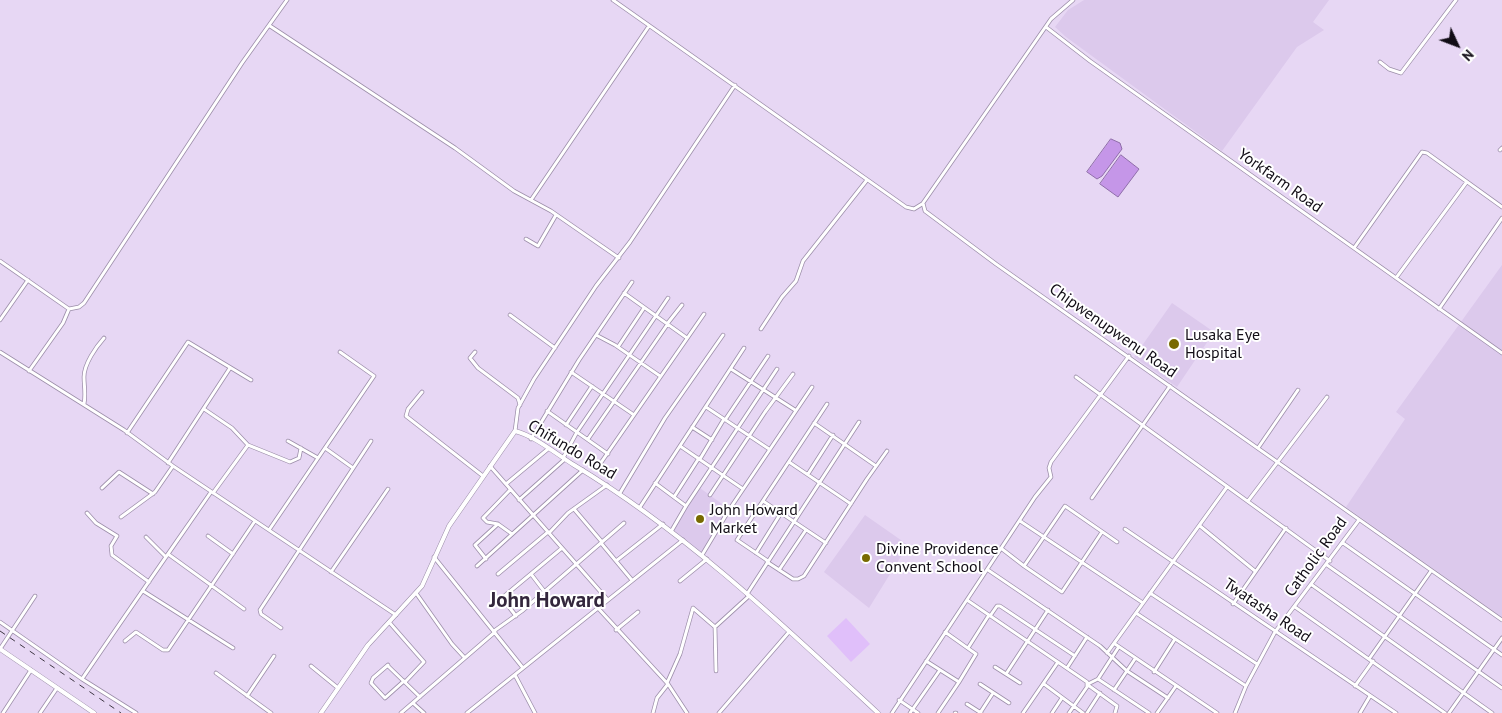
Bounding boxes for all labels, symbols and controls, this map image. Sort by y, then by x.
north arrow [1432,20,1482,70]
text: N [1458,46,1478,65]
street label: Yorkfarm Road [1234,145,1326,217]
street label: Chipwenupwenu Road [1045,280,1181,382]
place label: Lusaka Eye Hospital [1185,325,1260,363]
marker: Lusaka Eye Hospital [1167,337,1181,351]
street label: Chifundo Road [524,416,620,484]
place label: John Howard Market [710,500,798,538]
marker: John Howard Market [694,513,706,525]
street label: Catholic Road [1281,513,1351,601]
place label: Divine Providence Convent School [876,539,999,577]
marker: Divine Providence Convent School [860,552,872,564]
street label: Twatasha Road [1220,575,1314,647]
district label: John Howard [489,588,605,614]

